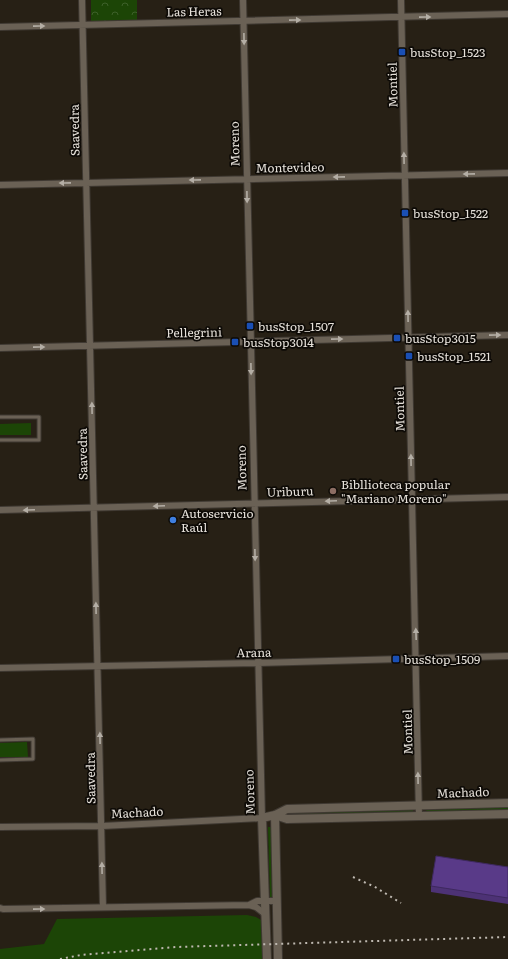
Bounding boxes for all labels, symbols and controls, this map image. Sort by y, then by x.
street label: Las Heras [166,2,222,20]
one-way arrow [419,13,431,20]
one-way arrow [289,17,302,23]
one-way arrow [33,23,46,29]
one-way arrow [241,33,247,46]
place label: busStop_1523 [410,43,486,61]
marker: busStop_1523 [397,47,407,57]
street label: Montiel [383,62,401,108]
street label: Saavedra [65,103,83,156]
street label: Moreno [225,121,243,167]
one-way arrow [401,151,407,164]
street label: Montevideo [255,157,325,177]
one-way arrow [463,170,475,177]
one-way arrow [333,173,345,180]
one-way arrow [188,177,201,183]
one-way arrow [58,180,71,186]
one-way arrow [244,191,250,204]
place label: busStop_1522 [413,204,488,222]
marker: busStop_1522 [400,208,410,218]
one-way arrow [405,309,411,322]
place label: busStop_1507 [258,317,334,335]
marker: busStop_1507 [245,321,255,331]
street label: Pellegrini [166,323,222,341]
place label: busStop3015 [405,329,476,347]
one-way arrow [489,332,502,338]
place label: busStop3014 [243,333,314,351]
marker: busStop3015 [392,333,402,343]
one-way arrow [331,336,344,342]
marker: busStop3014 [230,337,240,347]
one-way arrow [33,344,46,350]
place label: busStop_1521 [417,347,491,365]
marker: busStop_1521 [404,351,414,361]
one-way arrow [248,363,254,376]
street label: Montiel [390,386,408,432]
one-way arrow [89,401,95,414]
street label: Saavedra [73,427,91,480]
street label: Moreno [232,445,250,491]
one-way arrow [408,453,414,466]
place label: Bibllioteca popular "Mariano Moreno" [341,475,450,507]
street label: Uriburu [266,481,314,501]
marker: Bibllioteca popular "Mariano Moreno" [328,486,338,496]
one-way arrow [325,498,337,505]
one-way arrow [152,503,165,509]
place label: Autoservicio Raúl [181,504,254,536]
one-way arrow [23,506,35,513]
marker: Autoservicio Raúl [168,515,178,525]
one-way arrow [252,549,258,562]
one-way arrow [93,602,100,614]
one-way arrow [413,627,419,640]
street label: Arana [236,643,272,661]
place label: busStop_1509 [404,650,480,668]
marker: busStop_1509 [391,654,401,664]
street label: Montiel [398,709,416,755]
one-way arrow [96,732,103,744]
street label: Saavedra [81,751,99,804]
street label: Moreno [239,769,259,815]
one-way arrow [415,772,422,784]
street label: Machado [436,782,490,802]
street label: Machado [110,802,164,822]
one-way arrow [99,861,105,874]
one-way arrow [33,905,45,912]

